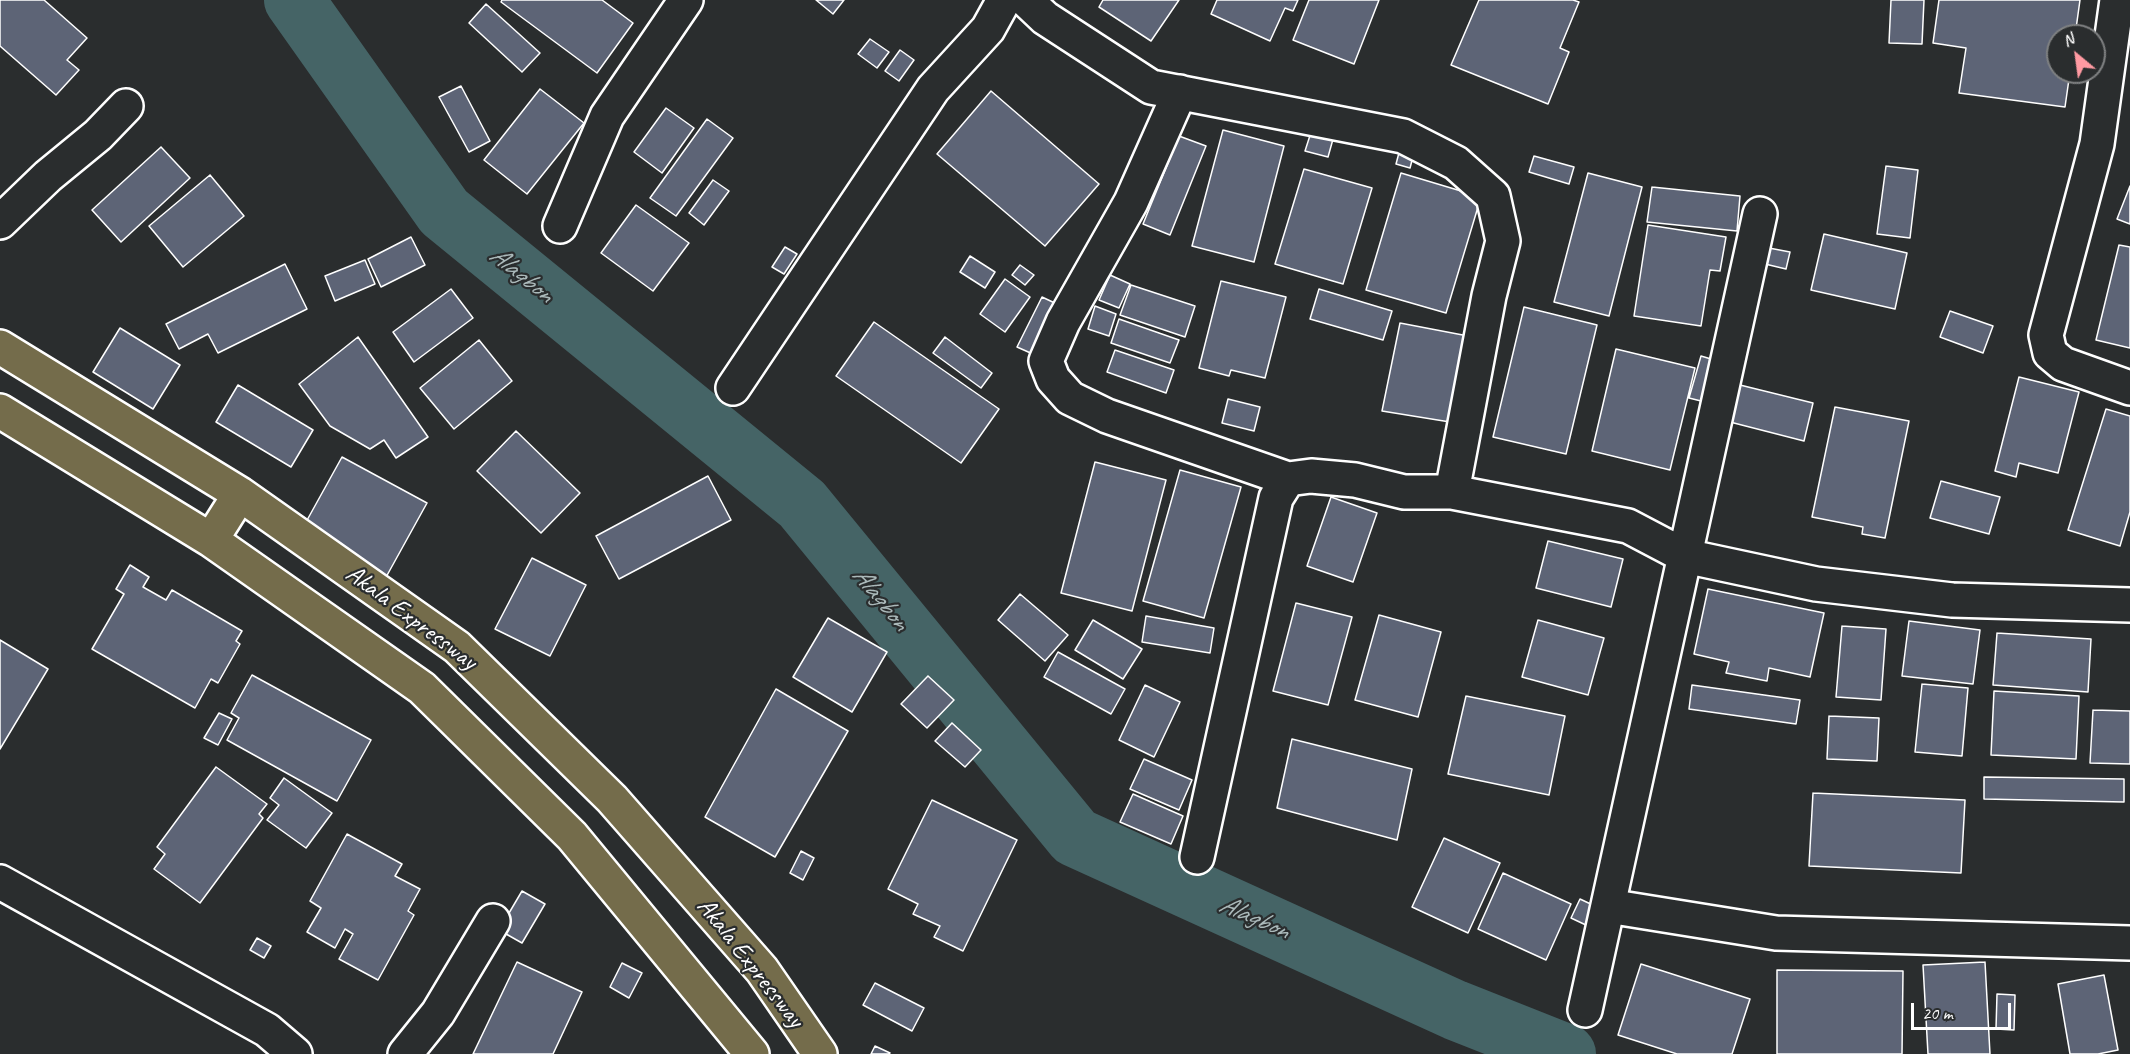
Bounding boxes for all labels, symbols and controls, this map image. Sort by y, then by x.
north arrow [2046,24,2106,84]
text: N [2059,29,2077,51]
water label: Alagbon [482,239,560,311]
street label: Akala Expressway [339,559,483,677]
water label: Alagbon [844,560,916,638]
water label: Alagbon [1214,888,1294,948]
street label: Akala Expressway [690,892,810,1034]
scale bar [1914,991,2014,1029]
text: 20 m [1922,1002,1953,1024]

